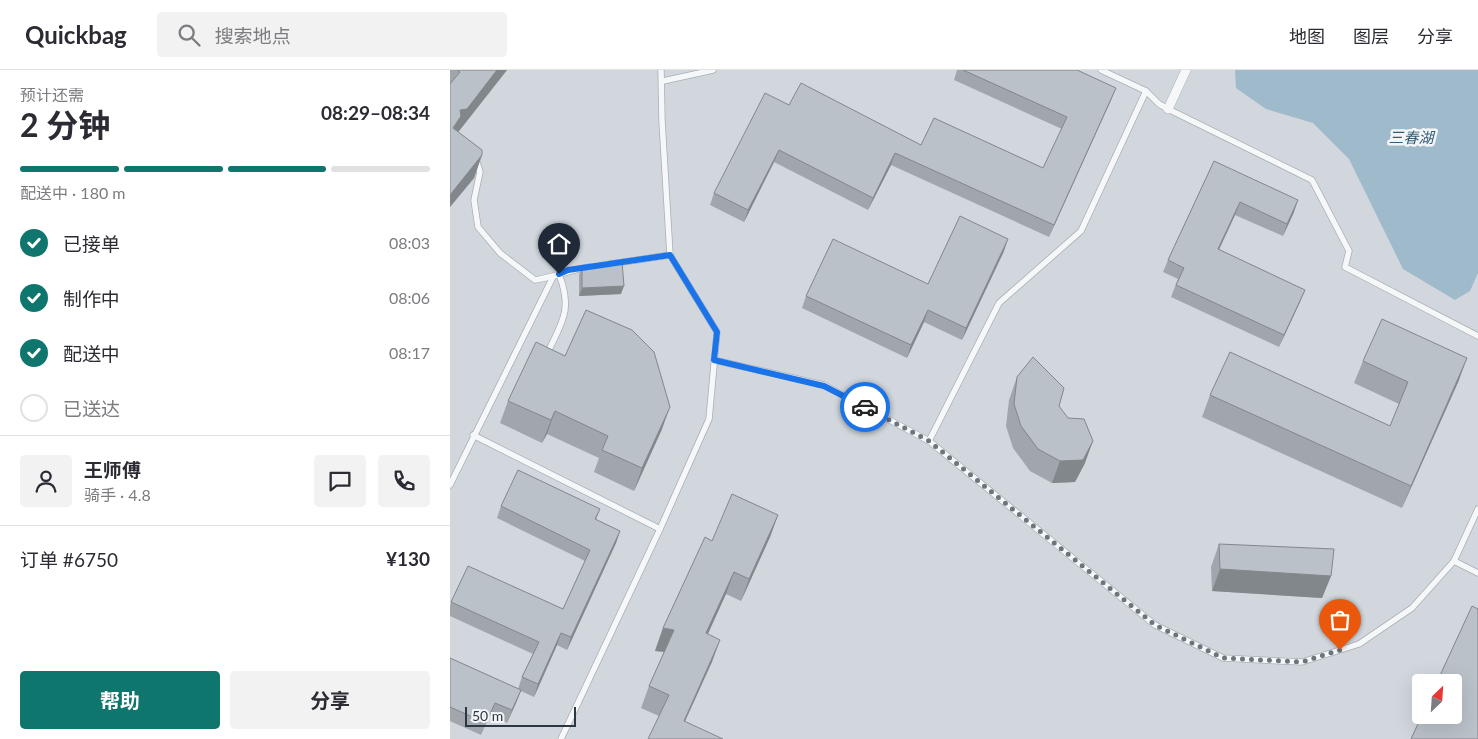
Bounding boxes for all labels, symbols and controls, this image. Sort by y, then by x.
search box [157,12,507,57]
text: Quickbag [25,20,127,49]
icon: search [175,21,203,49]
text: 搜索地点 [215,24,291,47]
text: 地图 [1289,25,1325,47]
text: 图层 [1353,25,1389,47]
text: 分享 [1417,25,1453,47]
text: 预计还需 [20,85,84,104]
text: 08:29–08:34 [321,101,430,124]
text: 2 分钟 [20,105,110,144]
water label: 三春湖 [1388,128,1435,146]
text: 配送中 · 180 m [20,183,125,202]
pin [538,223,580,274]
icon: check [20,229,48,257]
icon: home [545,230,573,258]
text: 已接单 [63,232,120,255]
text: 08:03 [389,233,430,252]
icon: check [20,284,48,312]
text: 制作中 [63,287,120,310]
text: 08:06 [389,288,430,307]
icon: check [20,339,48,367]
text: 配送中 [63,342,120,365]
text: 08:17 [389,343,430,362]
courier [840,382,890,432]
icon: car [851,393,879,421]
text: 已送达 [63,397,120,420]
button: person [20,455,72,507]
button: chat [314,455,366,507]
button: phone [378,455,430,507]
text: 王师傅 [84,458,141,481]
text: 骑手 · 4.8 [84,485,151,504]
text: ¥130 [386,547,430,570]
text: 订单 #6750 [20,548,118,571]
pin [1319,599,1361,650]
icon: bag [1326,606,1354,634]
button: 帮助 [20,671,220,729]
button: 分享 [230,671,430,729]
north arrow [1412,674,1462,724]
map controls [1412,674,1462,724]
scale bar [465,704,576,727]
text: 50 m [472,707,503,724]

